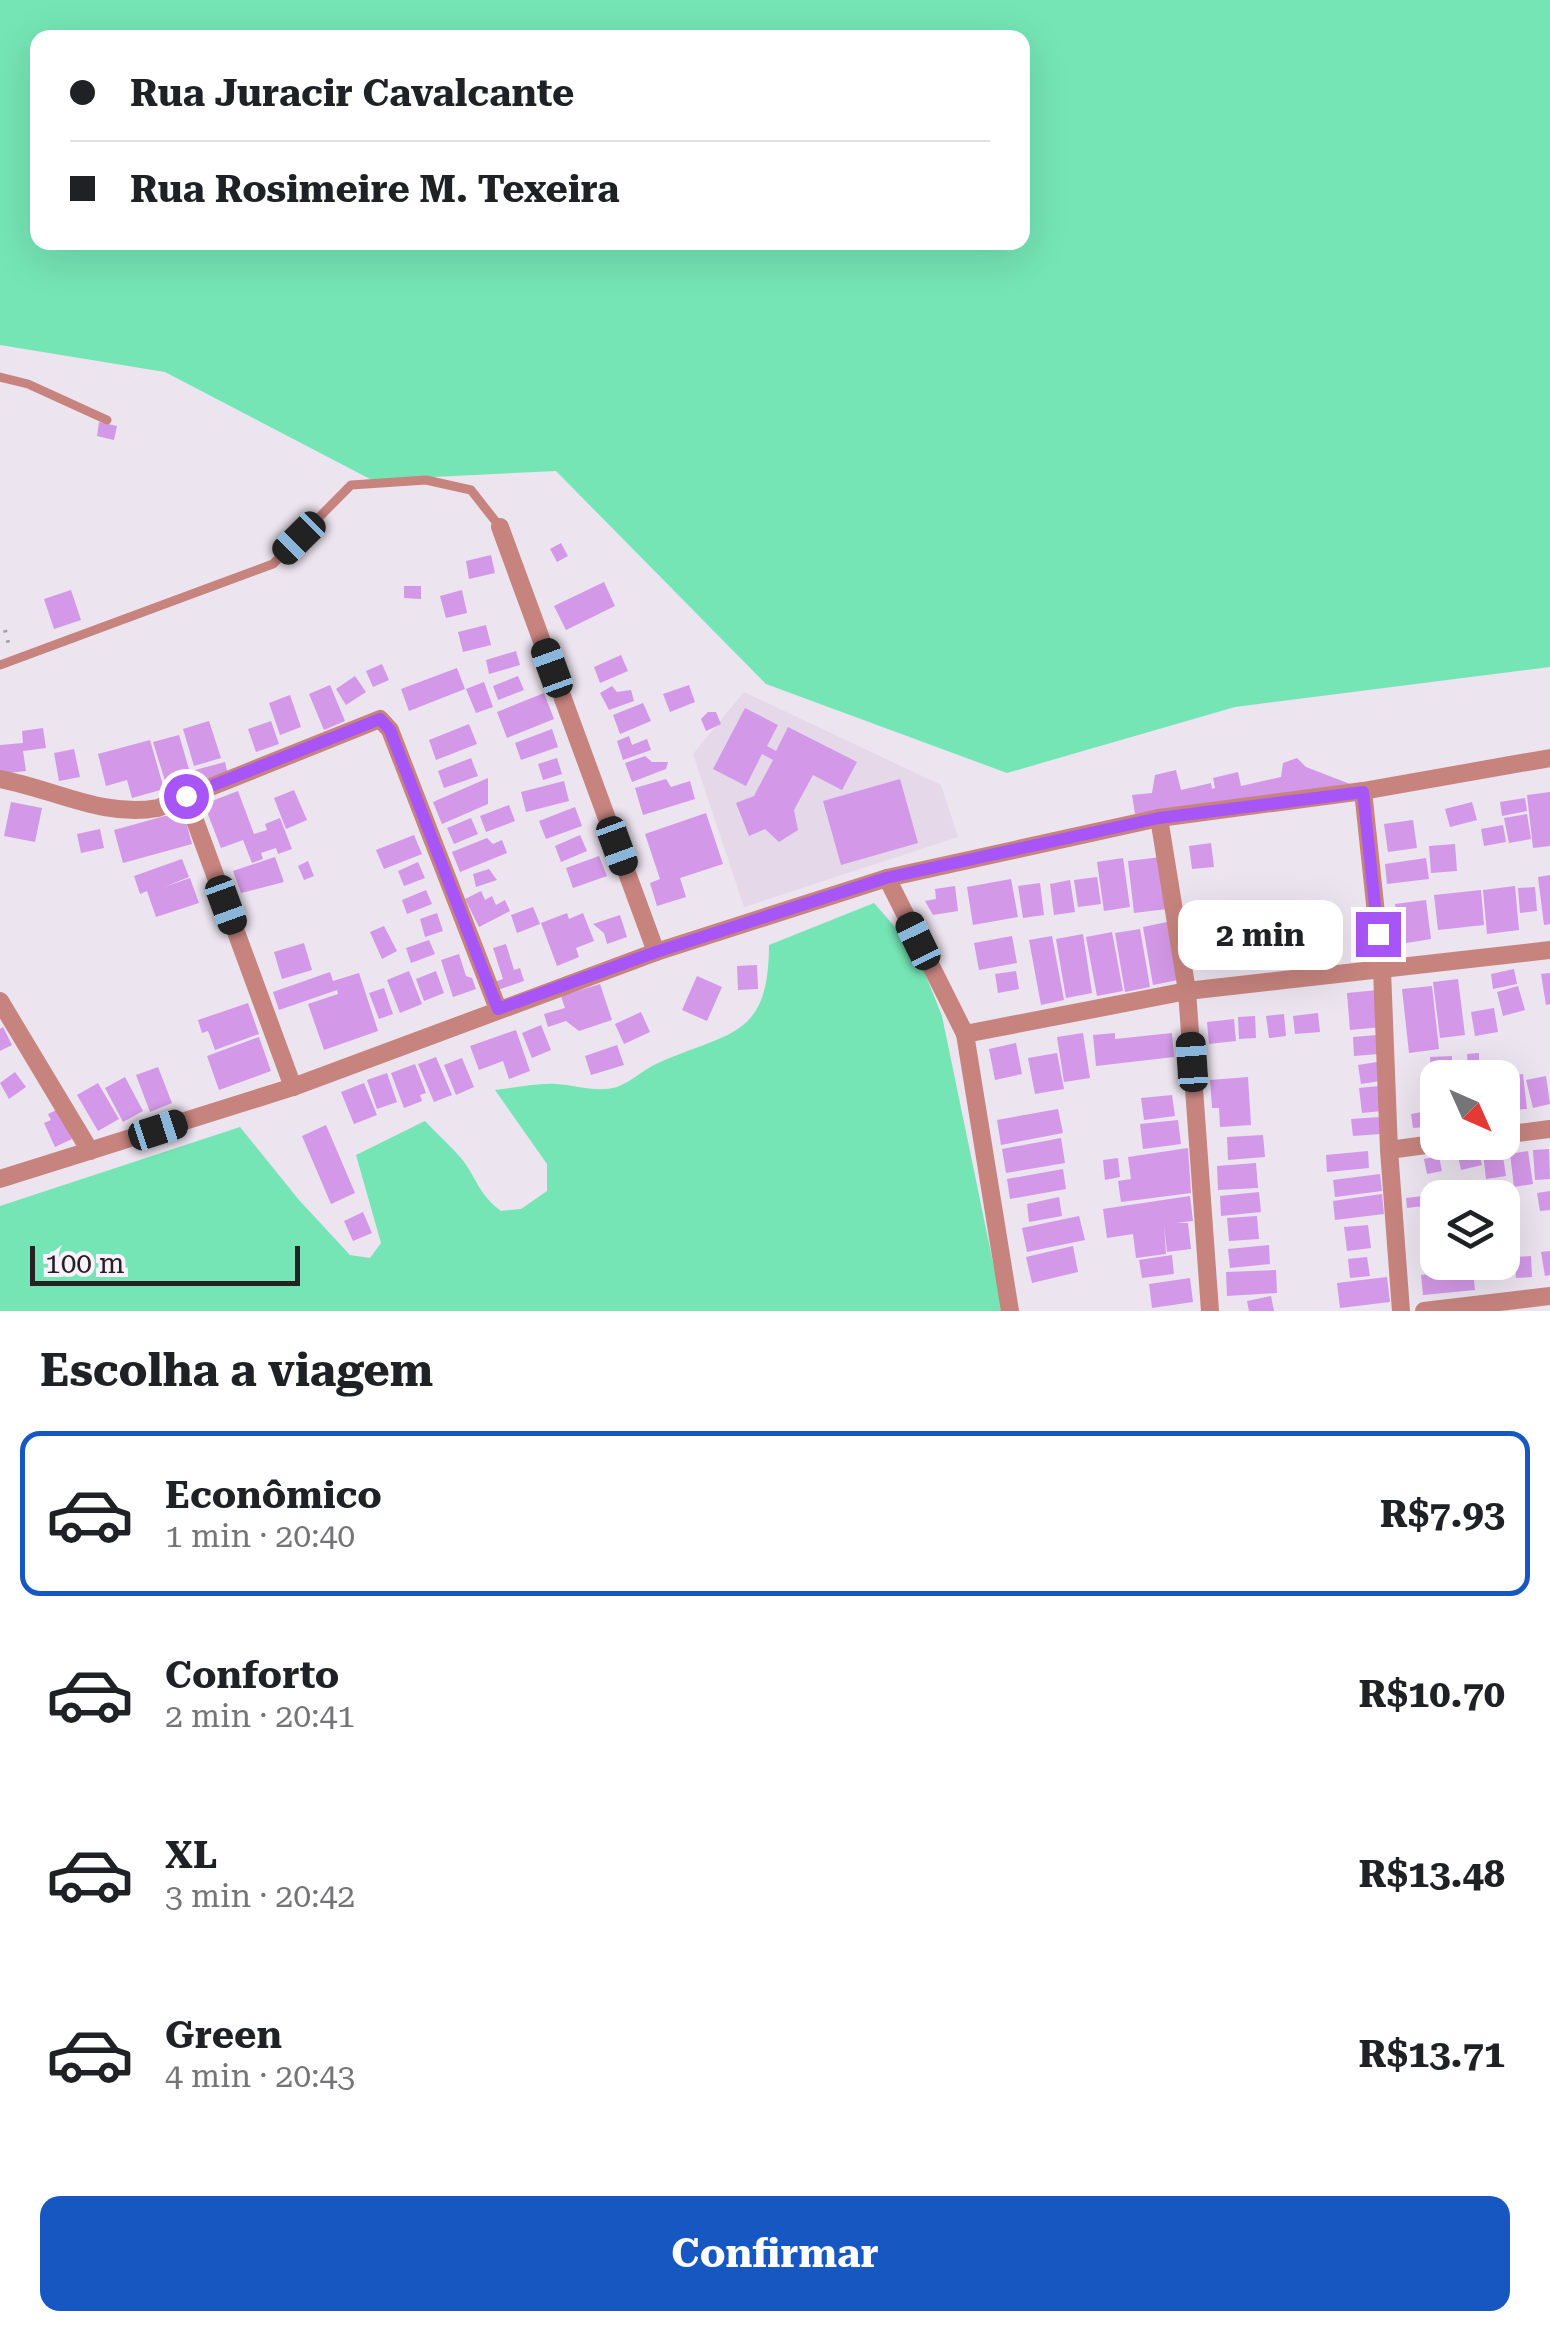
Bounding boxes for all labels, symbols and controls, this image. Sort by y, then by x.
text: Rua Juracir Cavalcante [130,71,574,115]
text: Rua Rosimeire M. Texeira [130,167,620,211]
car [267,506,331,570]
car [528,635,576,701]
route start [164,774,209,819]
car [593,813,641,879]
car [202,872,250,938]
callout: 2 min [1178,899,1343,969]
car [891,907,945,975]
route end [1356,912,1401,957]
text: 2 min [1216,916,1305,954]
car [1175,1031,1209,1093]
north arrow [1420,1060,1520,1160]
map controls [1420,1060,1520,1280]
car [125,1106,191,1154]
button: layers [1420,1180,1520,1280]
scale bar [30,1241,300,1286]
text: 100 m [45,1247,125,1280]
text: Escolha a viagem [40,1344,433,1397]
icon: car [45,1469,135,1559]
text: Econômico [165,1473,382,1517]
text: R$7.93 [1380,1492,1505,1536]
text: 1 min · 20:40 [165,1517,355,1555]
icon: car [45,1649,135,1739]
text: Conforto [165,1653,339,1697]
text: R$10.70 [1358,1672,1505,1716]
text: 2 min · 20:41 [165,1697,355,1735]
icon: car [45,1829,135,1919]
text: XL [165,1833,217,1877]
text: R$13.48 [1358,1852,1505,1896]
text: 3 min · 20:42 [165,1877,355,1915]
icon: car [45,2009,135,2099]
text: Green [165,2013,282,2057]
text: R$13.71 [1358,2032,1505,2076]
text: 4 min · 20:43 [165,2057,355,2095]
button: Confirmar [40,2196,1510,2311]

